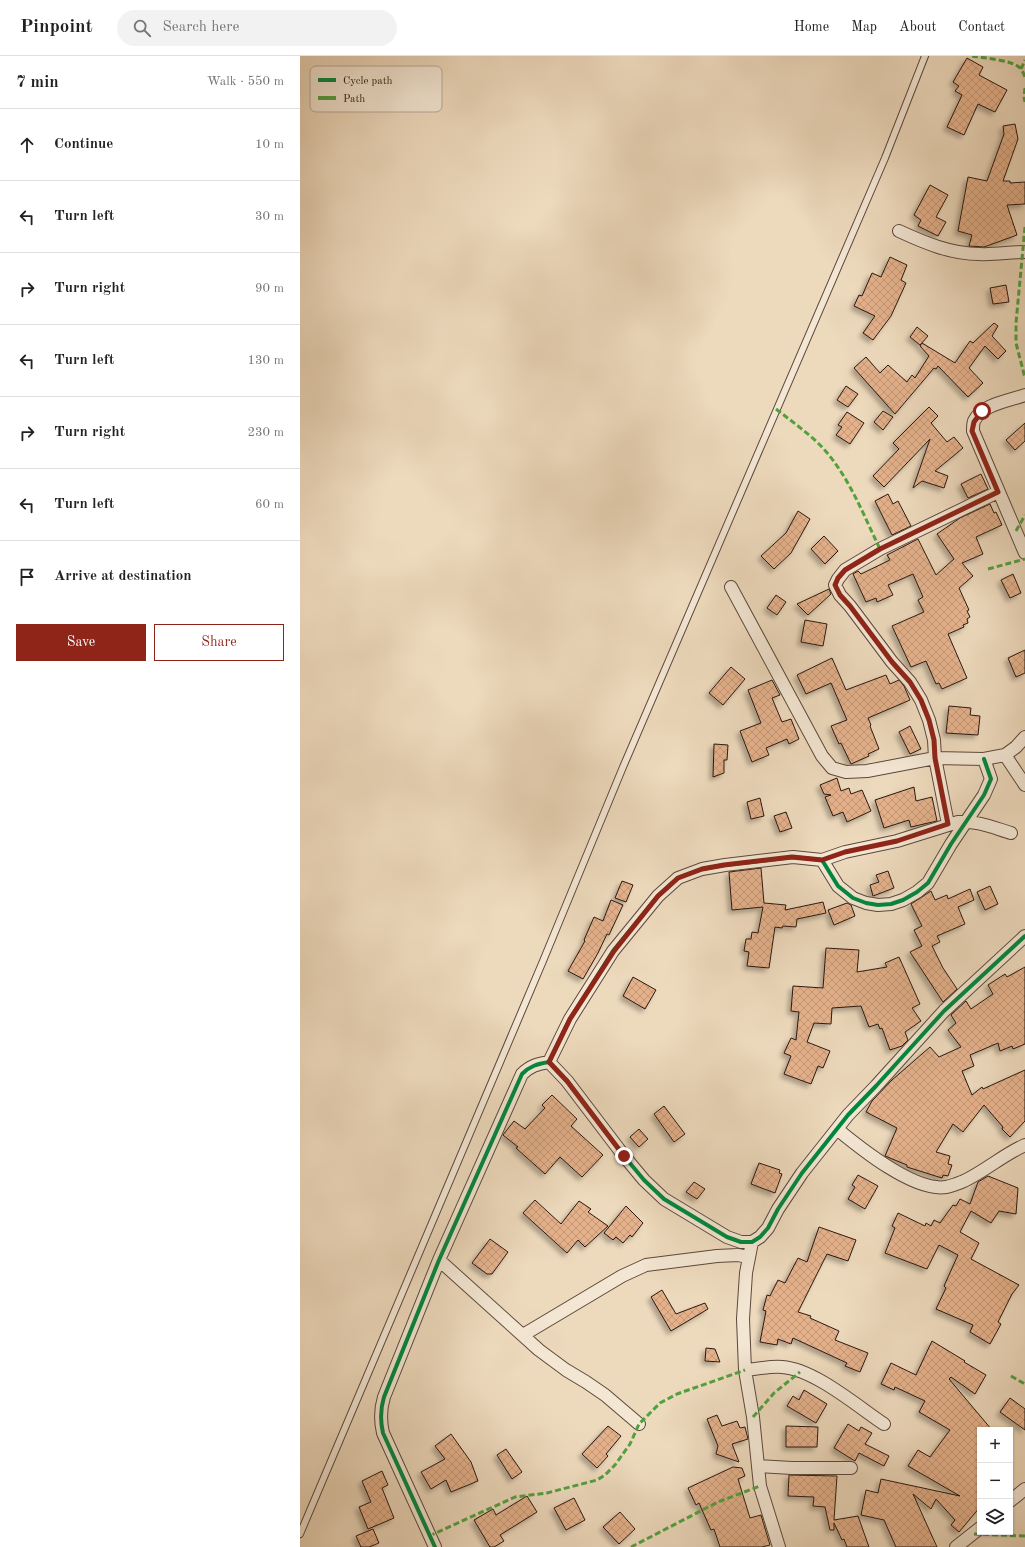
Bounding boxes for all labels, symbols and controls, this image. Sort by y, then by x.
search box [117,10,397,46]
icon: search [131,17,153,39]
text: Pinpoint [20,18,93,37]
text: Search here [163,20,239,35]
text: Home [794,20,829,34]
text: Map [851,20,877,34]
text: About [899,20,936,34]
text: Contact [958,20,1005,34]
legend [310,66,442,112]
text: 7 min [16,74,59,91]
text: Walk · 550 m [207,75,284,88]
text: Cycle path [343,76,393,87]
text: Path [343,94,365,105]
icon: ahead [16,134,38,156]
text: Continue [54,137,113,152]
text: 10 m [255,138,284,151]
icon: left [16,206,38,228]
text: Turn left [54,209,114,224]
text: 30 m [255,210,284,223]
icon: right [16,278,38,300]
text: Turn right [54,281,125,296]
text: 90 m [255,282,284,295]
icon: left [16,350,38,372]
text: Turn left [54,353,114,368]
text: 130 m [247,354,284,367]
route start [973,402,991,420]
icon: right [16,422,38,444]
text: Turn right [54,425,125,440]
text: 230 m [247,426,284,439]
icon: left [16,494,38,516]
text: Turn left [54,497,114,512]
text: 60 m [255,498,284,511]
icon: arrive [16,566,38,588]
text: Arrive at destination [54,569,192,584]
button: Save [16,624,146,661]
button: Share [154,624,284,661]
route end [615,1147,633,1165]
map controls [977,1427,1013,1535]
button: + [977,1427,1013,1463]
button: − [977,1463,1013,1499]
button: layers [977,1499,1013,1535]

